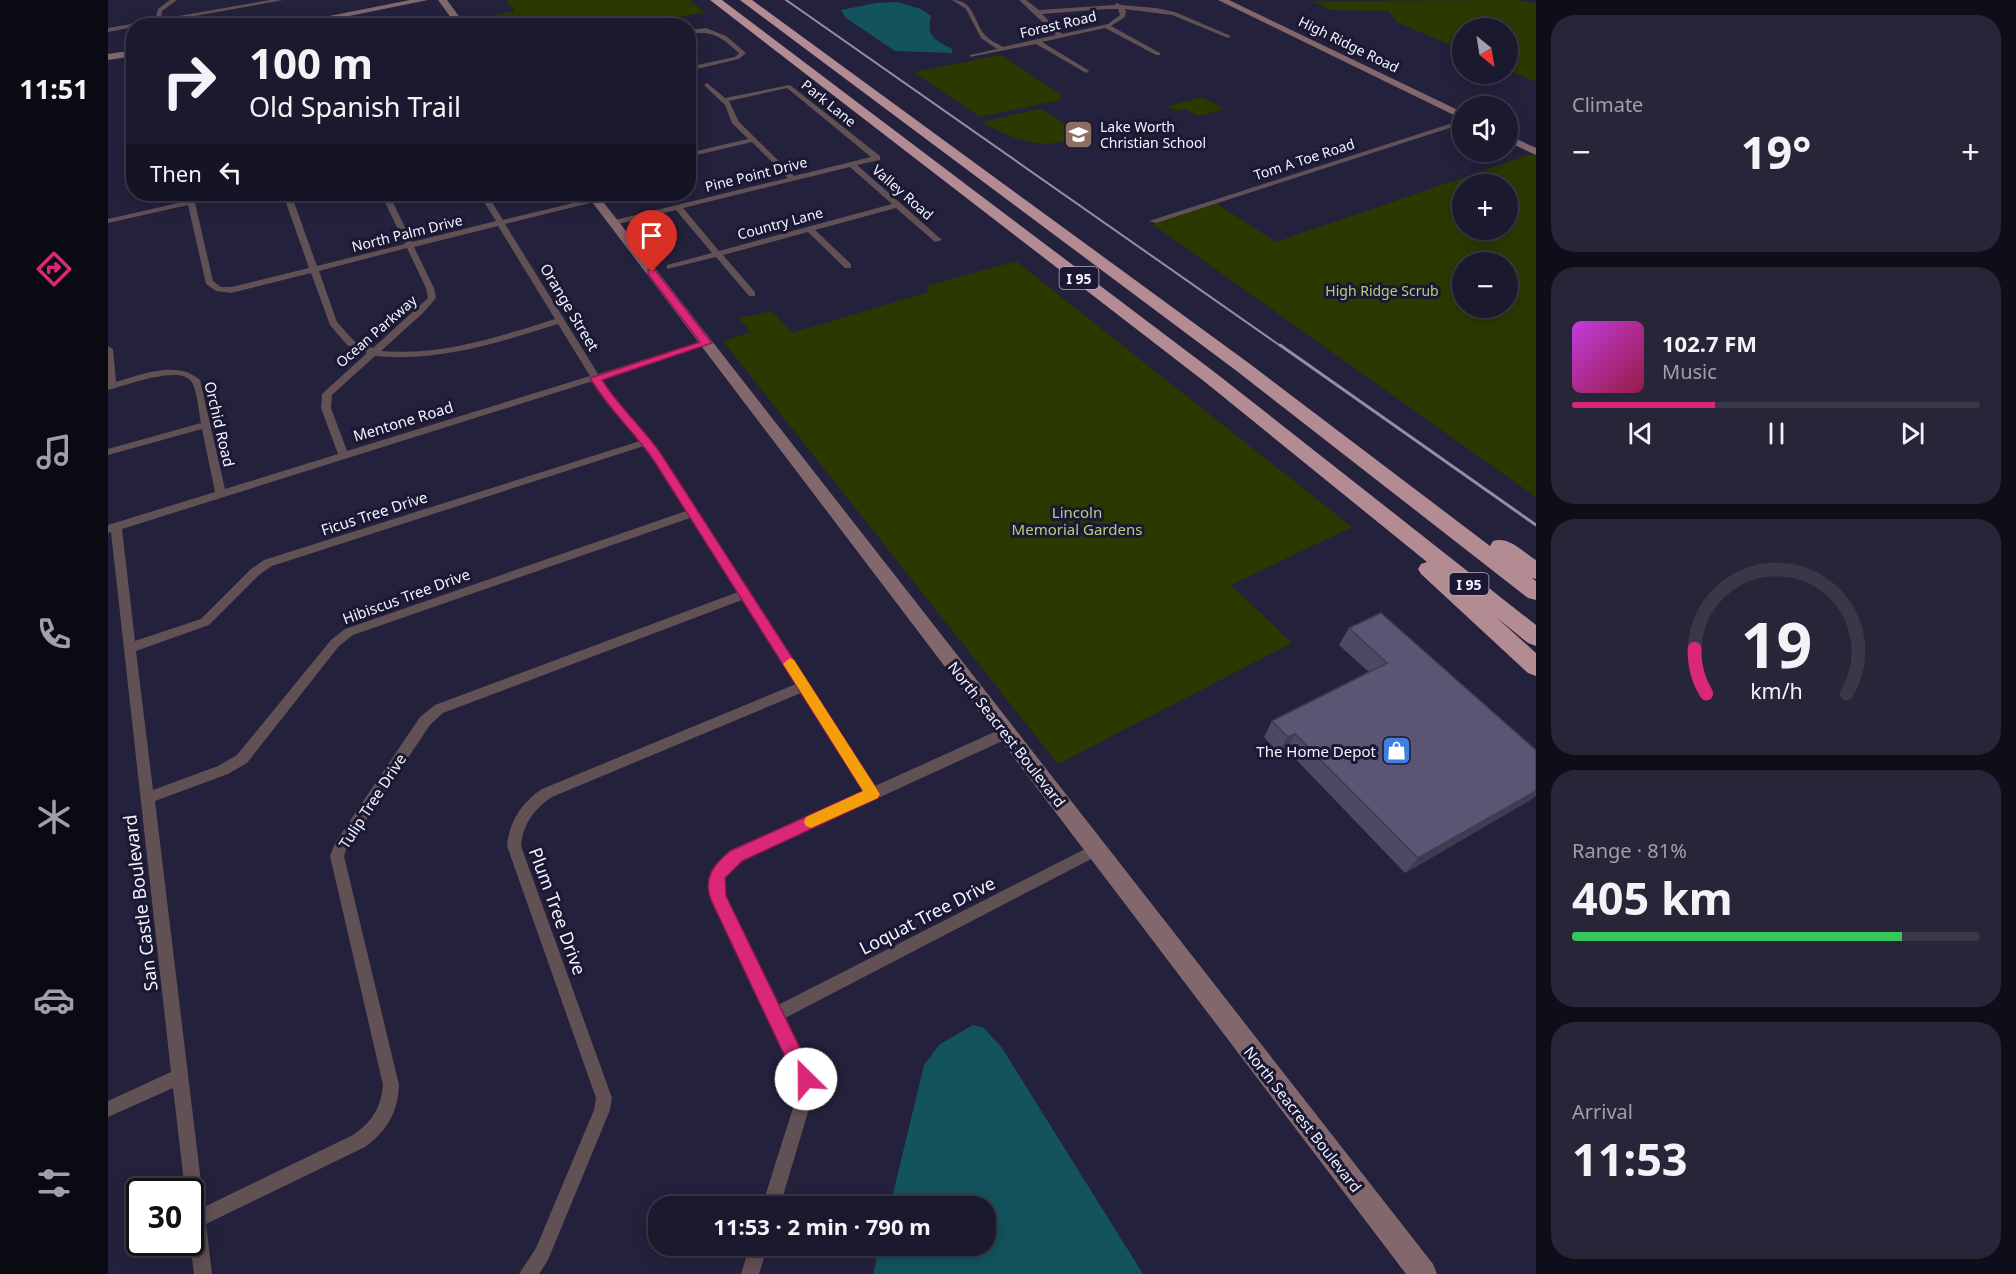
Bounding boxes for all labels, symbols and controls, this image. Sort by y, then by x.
street label: Forest Road [1018,6,1098,42]
street label: High Ridge Road [1296,11,1402,77]
north arrow [1452,18,1518,84]
map controls [1452,18,1518,318]
text: 100 m [249,34,373,91]
icon: right [150,42,228,120]
text: 11:51 [19,70,89,107]
street label: Park Lane [798,75,860,131]
text: Old Spanish Trail [249,88,461,125]
text: Climate [1572,91,1643,118]
button: sound [1452,96,1518,162]
place label: Lake Worth Christian School [1100,117,1206,152]
school or university icon: Lake Worth Christian School [1063,118,1095,150]
text: 19° [1741,121,1811,182]
text: − [1572,129,1591,174]
text: + [1961,129,1980,174]
street label: Tom A Toe Road [1251,134,1357,184]
street label: Pine Point Drive [703,152,809,196]
icon: left [214,156,247,189]
text: Then [150,158,202,188]
street label: Valley Road [868,160,938,224]
button: + [1452,174,1518,240]
street label: Country Lane [735,202,825,244]
street label: North Palm Drive [350,210,464,256]
pin [626,210,677,272]
icon: arrive [635,219,668,252]
icon: directions [33,248,75,290]
button: − [1452,252,1518,318]
street label: Orange Street [536,260,604,355]
road number: I 95 [1060,267,1098,289]
park label: High Ridge Scrub [1325,281,1439,300]
street label: Ocean Parkway [332,290,421,371]
text: 102.7 FM [1662,328,1757,358]
text: Music [1662,358,1717,385]
street label: Orchid Road [200,379,240,469]
street label: Mentone Road [351,396,455,446]
icon: previous [1624,417,1657,450]
icon: pause [1760,417,1793,450]
icon: next [1896,417,1929,450]
icon: music [33,431,75,473]
street label: Ficus Tree Drive [318,486,430,540]
park label: Lincoln Memorial Gardens [1012,502,1142,539]
street label: Hibiscus Tree Drive [340,564,472,628]
road number: I 95 [1450,573,1488,595]
text: 19 [1740,601,1812,686]
icon: phone [33,613,75,655]
street label: North Seacrest Boulevard [944,657,1070,811]
text: km/h [1750,676,1802,705]
shop icon: The Home Depot [1381,735,1413,767]
place label: The Home Depot [1256,741,1377,761]
street label: Tulip Tree Drive [334,750,410,852]
icon: climate [33,796,75,838]
street label: San Castle Boulevard [117,814,163,992]
text: Range · 81% [1572,837,1687,864]
street label: Plum Tree Drive [524,844,592,978]
text: 405 km [1572,867,1733,928]
street label: Loquat Tree Drive [855,870,999,960]
icon: car [33,979,75,1021]
street label: North Seacrest Boulevard [1240,1042,1366,1196]
position arrow [774,1047,838,1111]
text: Arrival [1572,1098,1633,1125]
text: 11:53 [1572,1128,1688,1189]
icon: filters [33,1162,75,1204]
speed limit sign: 30 [126,1178,204,1256]
text: 11:53 · 2 min · 790 m [713,1211,931,1241]

